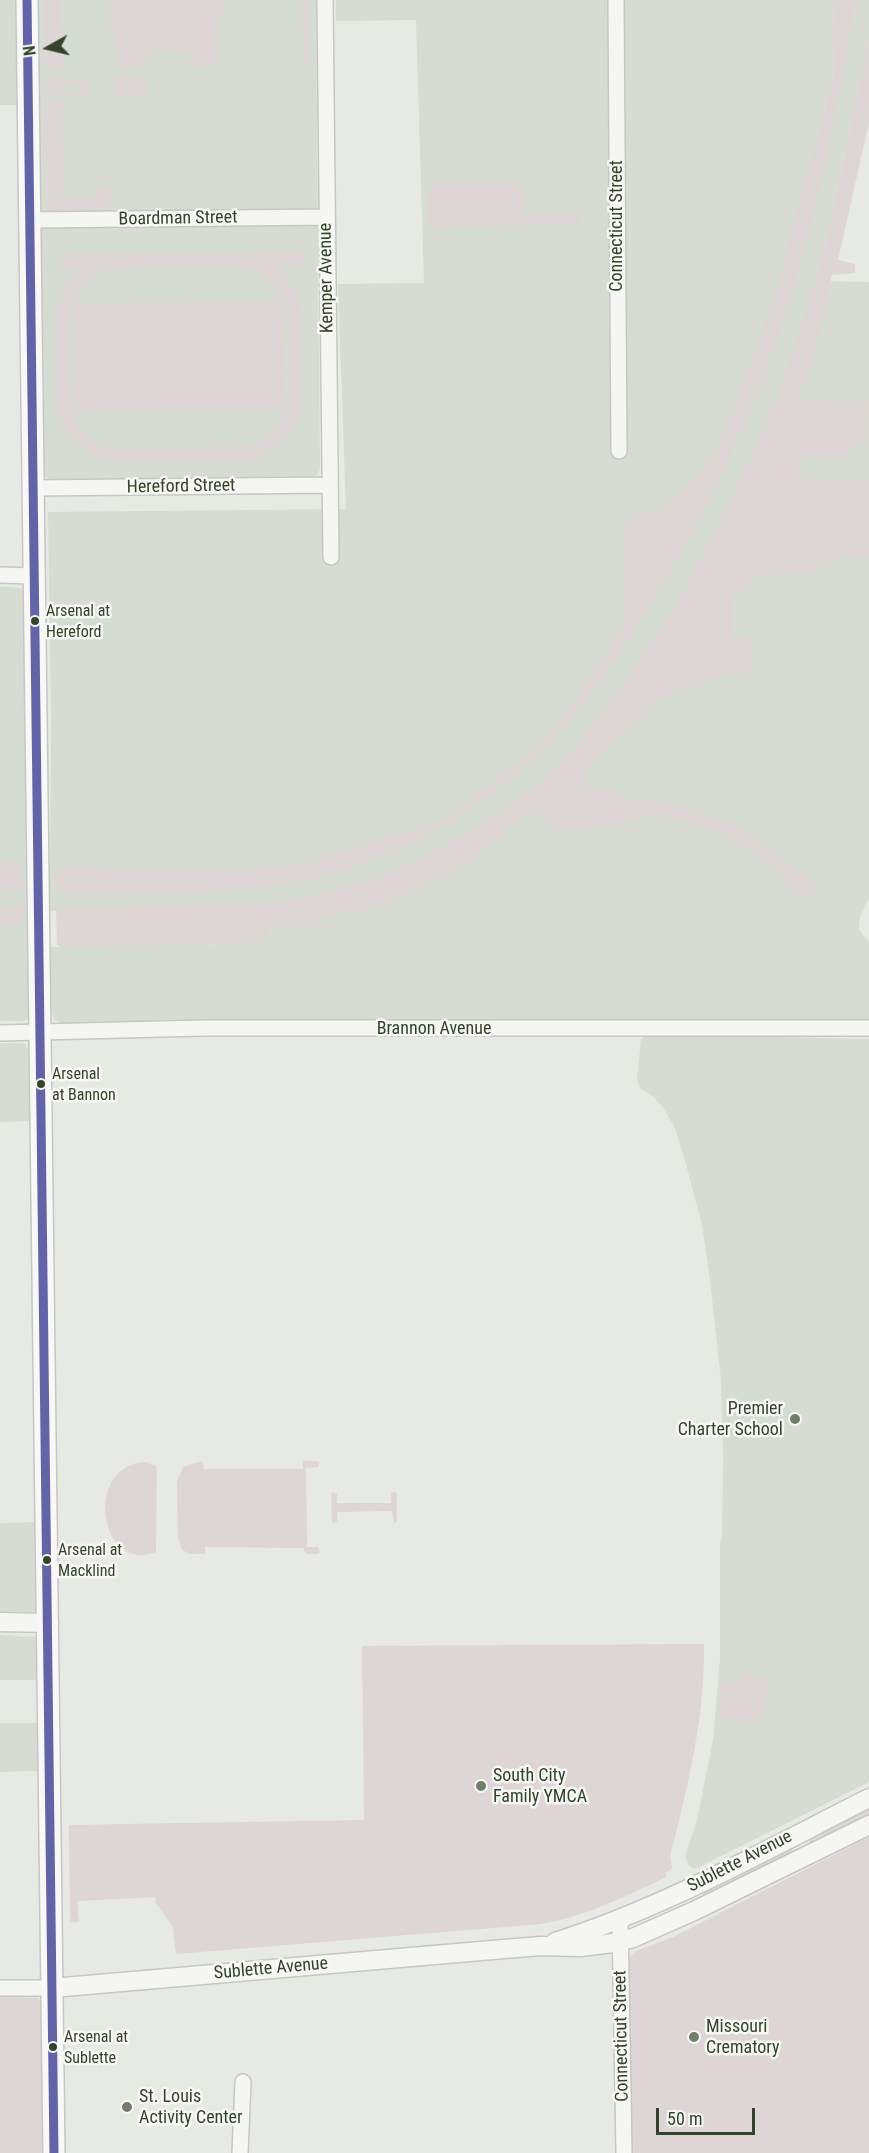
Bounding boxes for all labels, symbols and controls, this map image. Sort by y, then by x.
north arrow [18,18,78,78]
text: N [20,44,40,57]
street label: Connecticut Street [606,160,628,292]
street label: Boardman Street [118,207,238,231]
street label: Kemper Avenue [315,223,339,333]
street label: Hereford Street [126,475,236,499]
place label: Arsenal at Hereford [46,602,110,640]
marker: Arsenal at Hereford [29,615,41,627]
street label: Brannon Avenue [377,1018,491,1040]
place label: Arsenal at Bannon [52,1065,116,1103]
marker: Arsenal at Bannon [35,1078,47,1090]
place label: Premier Charter School [678,1398,783,1440]
marker: Premier Charter School [788,1412,802,1426]
place label: Arsenal at Macklind [58,1541,122,1579]
marker: Arsenal at Macklind [41,1554,53,1566]
place label: South City Family YMCA [493,1765,587,1808]
marker: South City Family YMCA [474,1779,488,1793]
street label: Sublette Avenue [684,1826,796,1898]
street label: Sublette Avenue [213,1953,329,1985]
street label: Connecticut Street [610,1970,634,2102]
place label: Missouri Crematory [706,2016,779,2058]
place label: Arsenal at Sublette [64,2028,128,2066]
marker: Missouri Crematory [687,2030,701,2044]
marker: Arsenal at Sublette [47,2041,59,2053]
place label: St. Louis Activity Center [139,2086,243,2128]
scale bar [659,2096,758,2134]
marker: St. Louis Activity Center [120,2100,134,2114]
text: 50 m [667,2108,702,2129]

